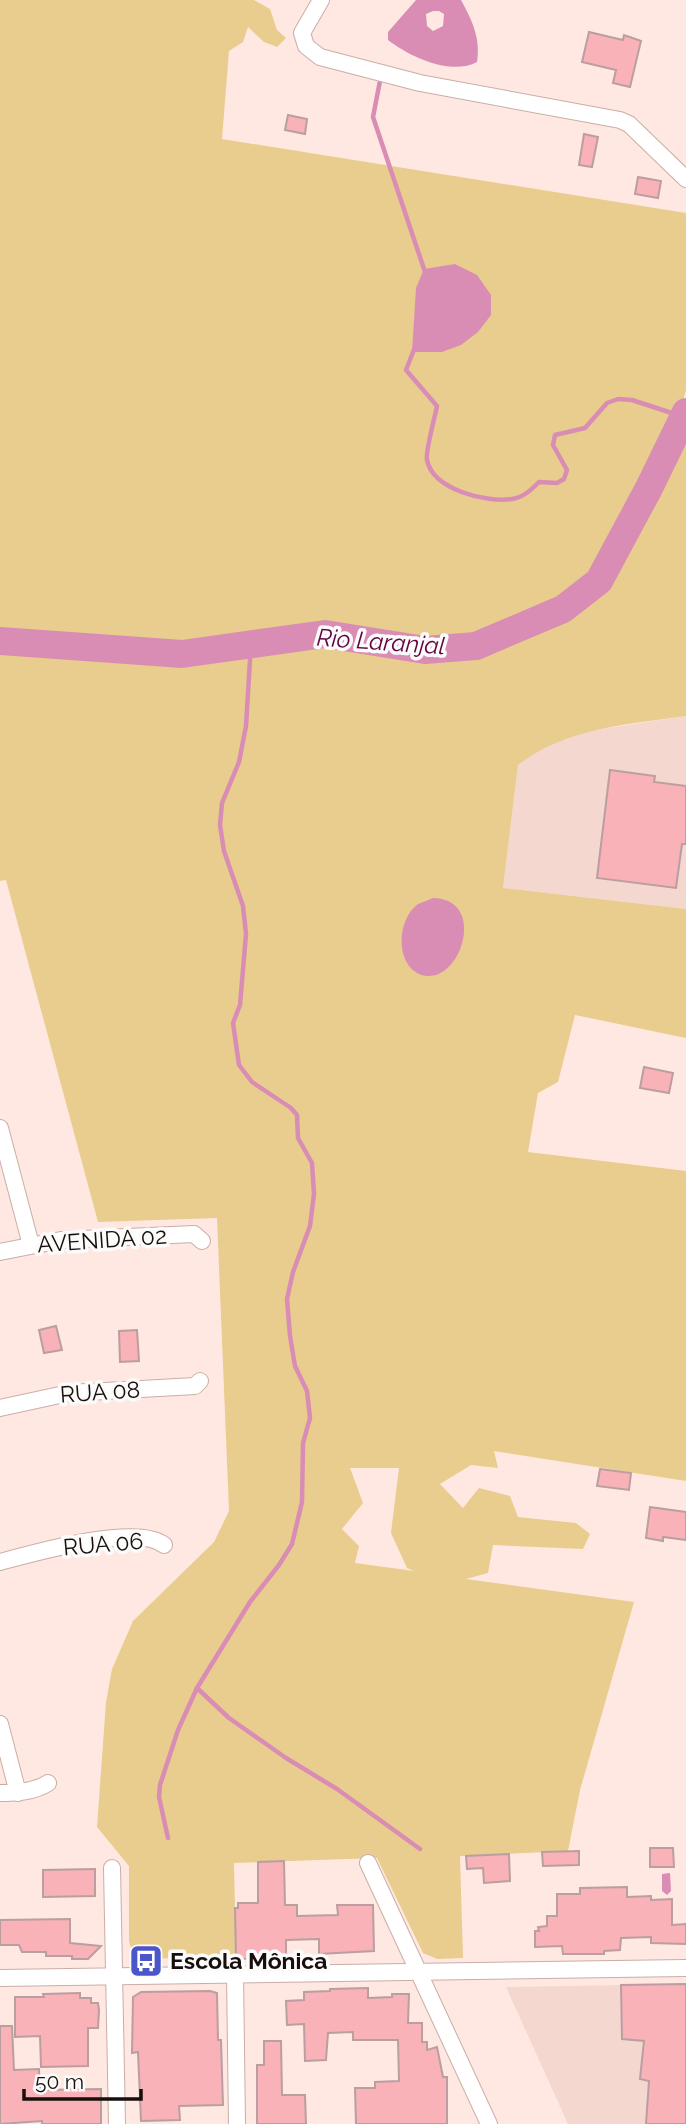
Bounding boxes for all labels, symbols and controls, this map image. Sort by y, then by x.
water label: Rio Laranjal [316,623,446,660]
street label: AVENIDA 02 [36,1222,168,1257]
street label: RUA 08 [59,1375,141,1408]
street label: RUA 06 [62,1527,144,1560]
bus stop icon: Escola Mônica [127,1942,165,1980]
place label: Escola Mônica [170,1947,328,1974]
scale bar [24,2058,142,2102]
text: 50 m [35,2069,84,2094]

